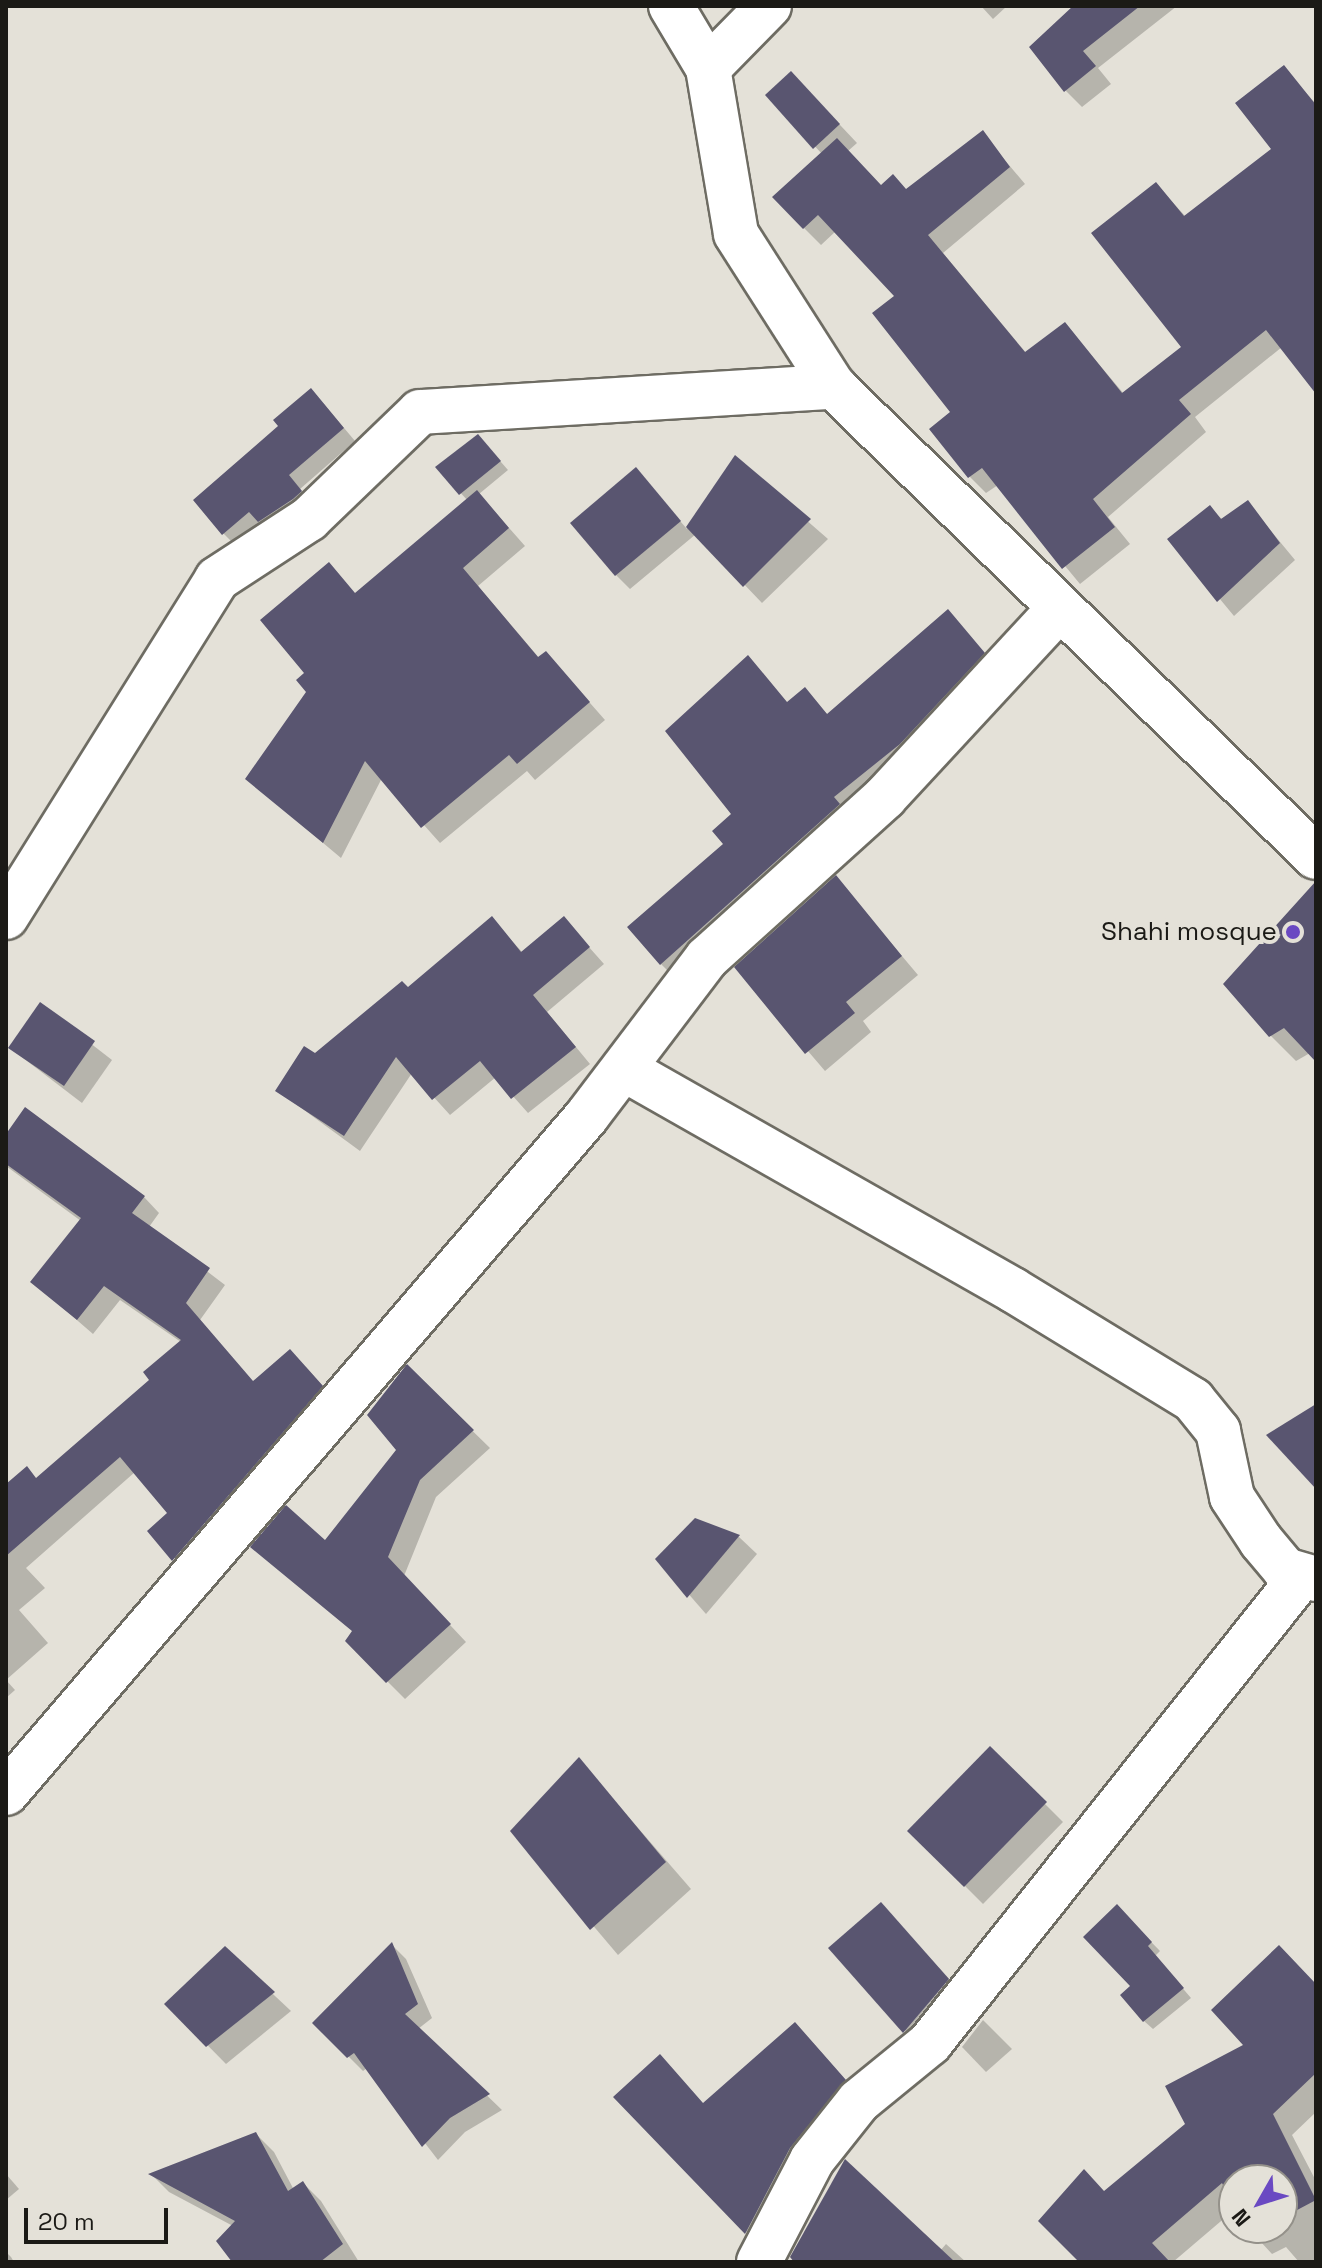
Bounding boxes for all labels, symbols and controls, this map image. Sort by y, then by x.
place label: Shahi mosque [1101,916,1277,948]
marker: Shahi mosque [1284,923,1302,941]
north arrow [1218,2164,1298,2244]
scale bar [28,2192,172,2242]
text: N [1225,2203,1256,2232]
text: 20 m [38,2206,95,2237]

